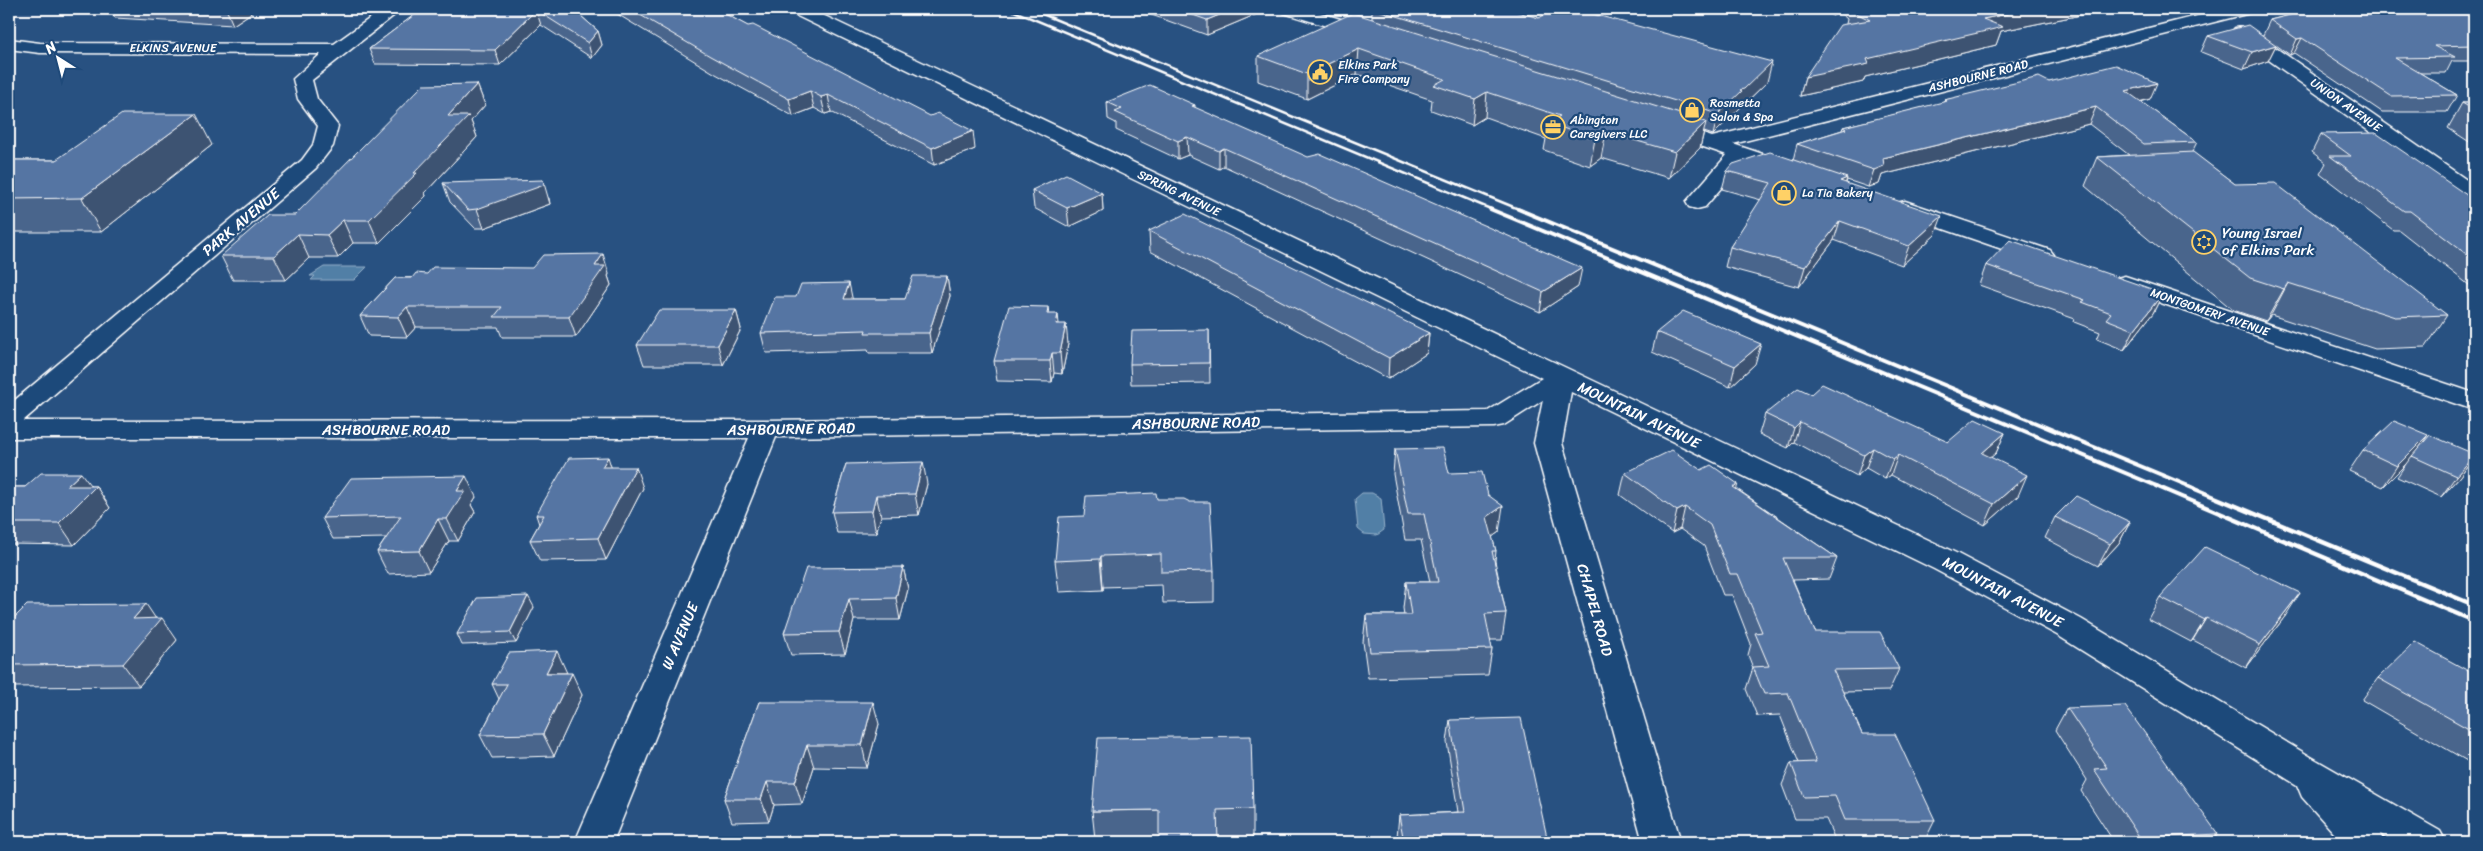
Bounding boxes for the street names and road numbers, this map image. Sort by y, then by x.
street label: ELKINS AVENUE [130,37,218,59]
street label: ASHBOURNE ROAD [1925,53,2031,99]
street label: UNION AVENUE [2305,72,2388,139]
street label: SPRING AVENUE [1134,163,1225,223]
street label: PARK AVENUE [196,180,287,263]
street label: MONTGOMERY AVENUE [2147,281,2274,343]
street label: MOUNTAIN AVENUE [1573,374,1706,457]
street label: ASHBOURNE ROAD [1131,409,1260,437]
street label: ASHBOURNE ROAD [726,415,855,443]
street label: ASHBOURNE ROAD [321,417,450,443]
street label: MOUNTAIN AVENUE [1938,549,2070,636]
street label: CHAPEL ROAD [1569,561,1621,659]
street label: W AVENUE [654,597,706,674]

